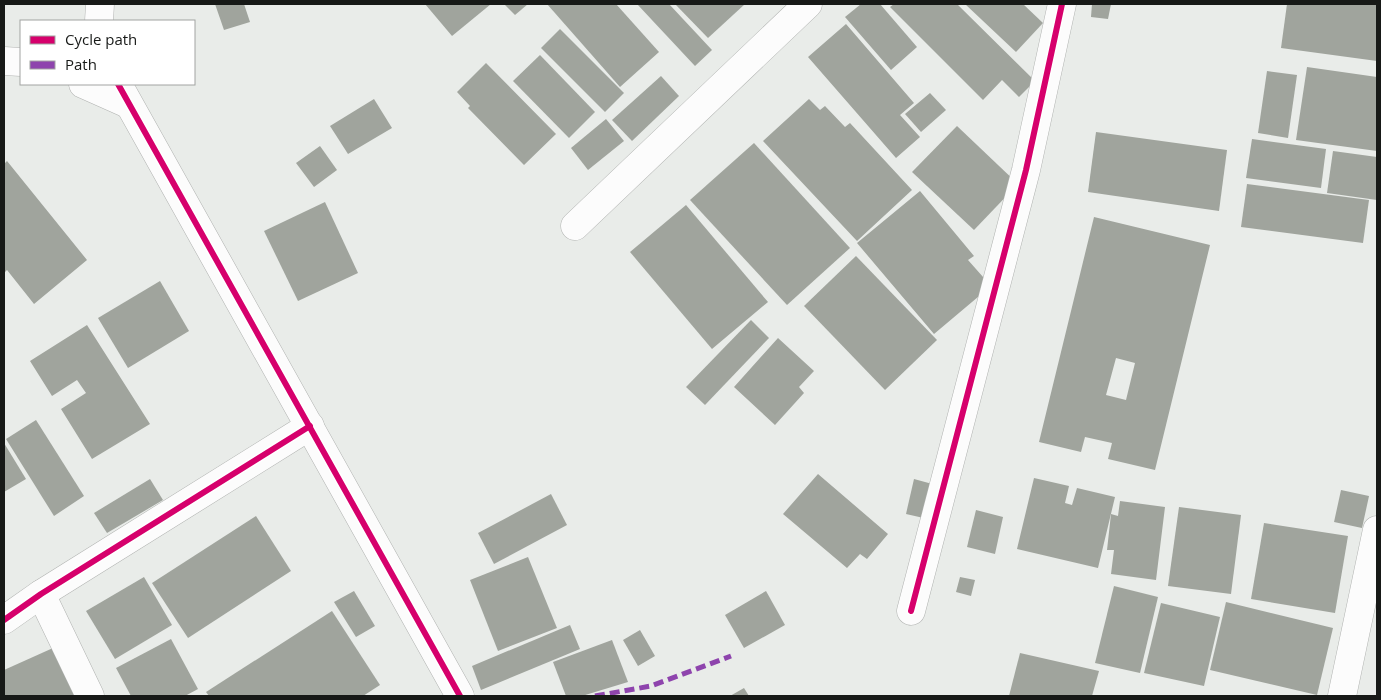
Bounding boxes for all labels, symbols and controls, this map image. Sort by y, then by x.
legend [20,20,195,85]
text: Cycle path [65,29,137,49]
text: Path [65,54,97,74]

